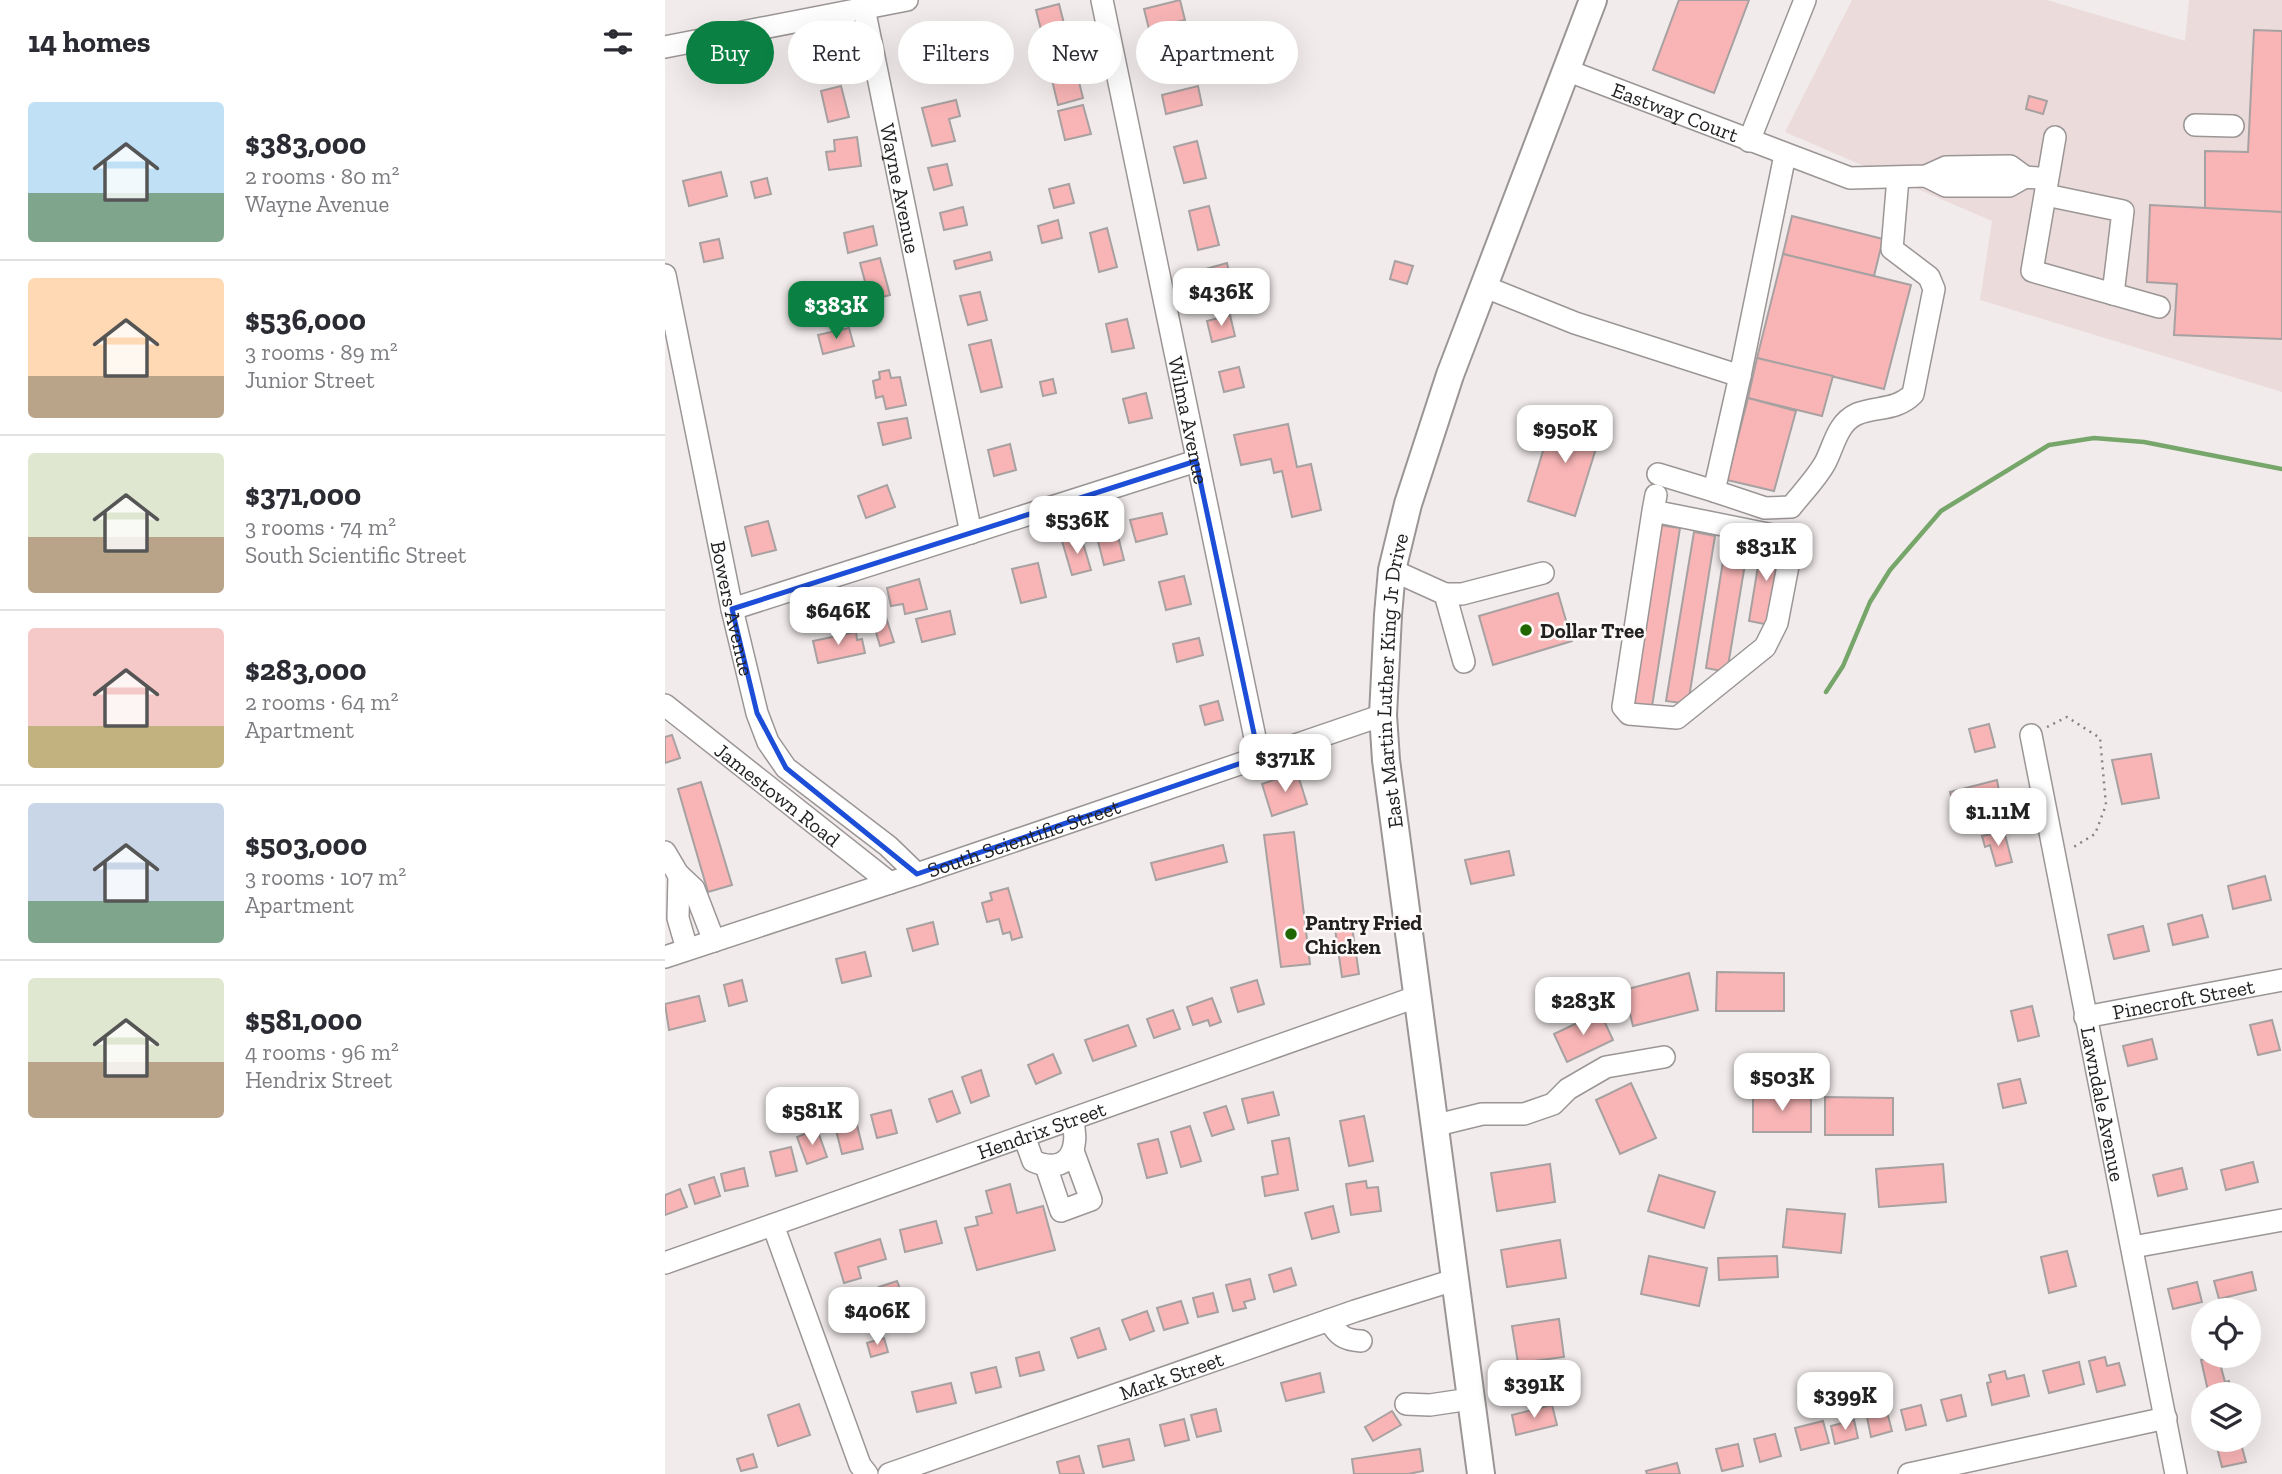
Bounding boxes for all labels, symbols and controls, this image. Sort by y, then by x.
chip: Buy [686,21,774,84]
chip: Rent [788,21,884,84]
chip: Filters [898,21,1014,84]
chip: New [1028,21,1122,84]
chip: Apartment [1136,21,1298,84]
icon: filters [599,23,637,61]
text: 14 homes [28,24,151,60]
street label: Eastway Court [1609,76,1742,147]
street label: Wayne Avenue [875,121,926,255]
text: $383,000 [245,126,366,162]
icon: home [84,130,168,214]
text: 2 rooms · 80 m² [245,162,399,190]
text: Wayne Avenue [245,190,389,218]
pin: $436K [1172,268,1270,328]
text: $436K [1189,277,1253,305]
pin: $383K [787,282,885,341]
text: $383K [804,290,868,318]
text: $536,000 [245,302,366,338]
icon: home [84,306,168,390]
text: 3 rooms · 89 m² [245,338,398,366]
street label: Wilma Avenue [1164,354,1215,486]
text: Junior Street [245,366,374,394]
pin: $950K [1516,406,1614,465]
text: $950K [1533,414,1597,442]
text: $371,000 [245,477,361,513]
icon: home [84,481,168,565]
pin: $536K [1028,496,1126,556]
text: $536K [1045,505,1109,533]
text: 3 rooms · 74 m² [245,513,396,541]
pin: $831K [1717,524,1815,583]
street label: East Martin Luther King Jr Drive [1370,530,1413,830]
text: $831K [1736,532,1796,560]
street label: Bowers Avenue [706,538,760,678]
text: South Scientific Street [245,541,466,569]
pin: $646K [789,588,887,647]
text: $646K [806,596,870,624]
place label: Dollar Tree [1540,618,1644,643]
marker: Dollar Tree [1518,622,1534,638]
text: $283,000 [245,652,367,688]
icon: home [84,656,168,740]
text: 2 rooms · 64 m² [245,688,398,716]
text: Apartment [245,716,354,744]
pin: $371K [1236,734,1334,794]
street label: Jamestown Road [710,737,846,852]
text: $371K [1255,743,1315,771]
pin: $1.11M [1941,788,2055,848]
street label: South Scientific Street [924,793,1124,882]
text: $1.11M [1965,797,2031,825]
text: $503,000 [245,827,367,863]
icon: home [84,831,168,915]
text: 3 rooms · 107 m² [245,863,406,891]
text: Apartment [245,891,354,919]
place label: Pantry Fried Chicken [1305,910,1422,959]
marker: Pantry Fried Chicken [1283,926,1299,942]
street label: Pinecroft Street [2110,973,2256,1024]
pin: $283K [1534,978,1632,1037]
text: $283K [1551,986,1615,1014]
text: $581,000 [245,1002,362,1038]
icon: home [84,1006,168,1090]
street label: Lawndale Avenue [2076,1024,2131,1184]
text: 4 rooms · 96 m² [245,1038,399,1066]
pin: $503K [1733,1054,1831,1113]
text: $503K [1750,1062,1814,1090]
text: Hendrix Street [245,1066,392,1094]
pin: $581K [763,1088,861,1147]
street label: Hendrix Street [974,1095,1109,1164]
text: $581K [782,1096,842,1124]
pin: $406K [828,1288,926,1347]
text: $406K [844,1296,910,1324]
map controls [2191,1298,2261,1452]
button: locate [2191,1298,2261,1368]
street label: Mark Street [1116,1346,1227,1405]
pin: $391K [1485,1360,1583,1420]
text: $391K [1504,1369,1564,1397]
pin: $399K [1796,1372,1894,1432]
text: $399K [1813,1381,1877,1409]
button: layers [2191,1382,2261,1452]

